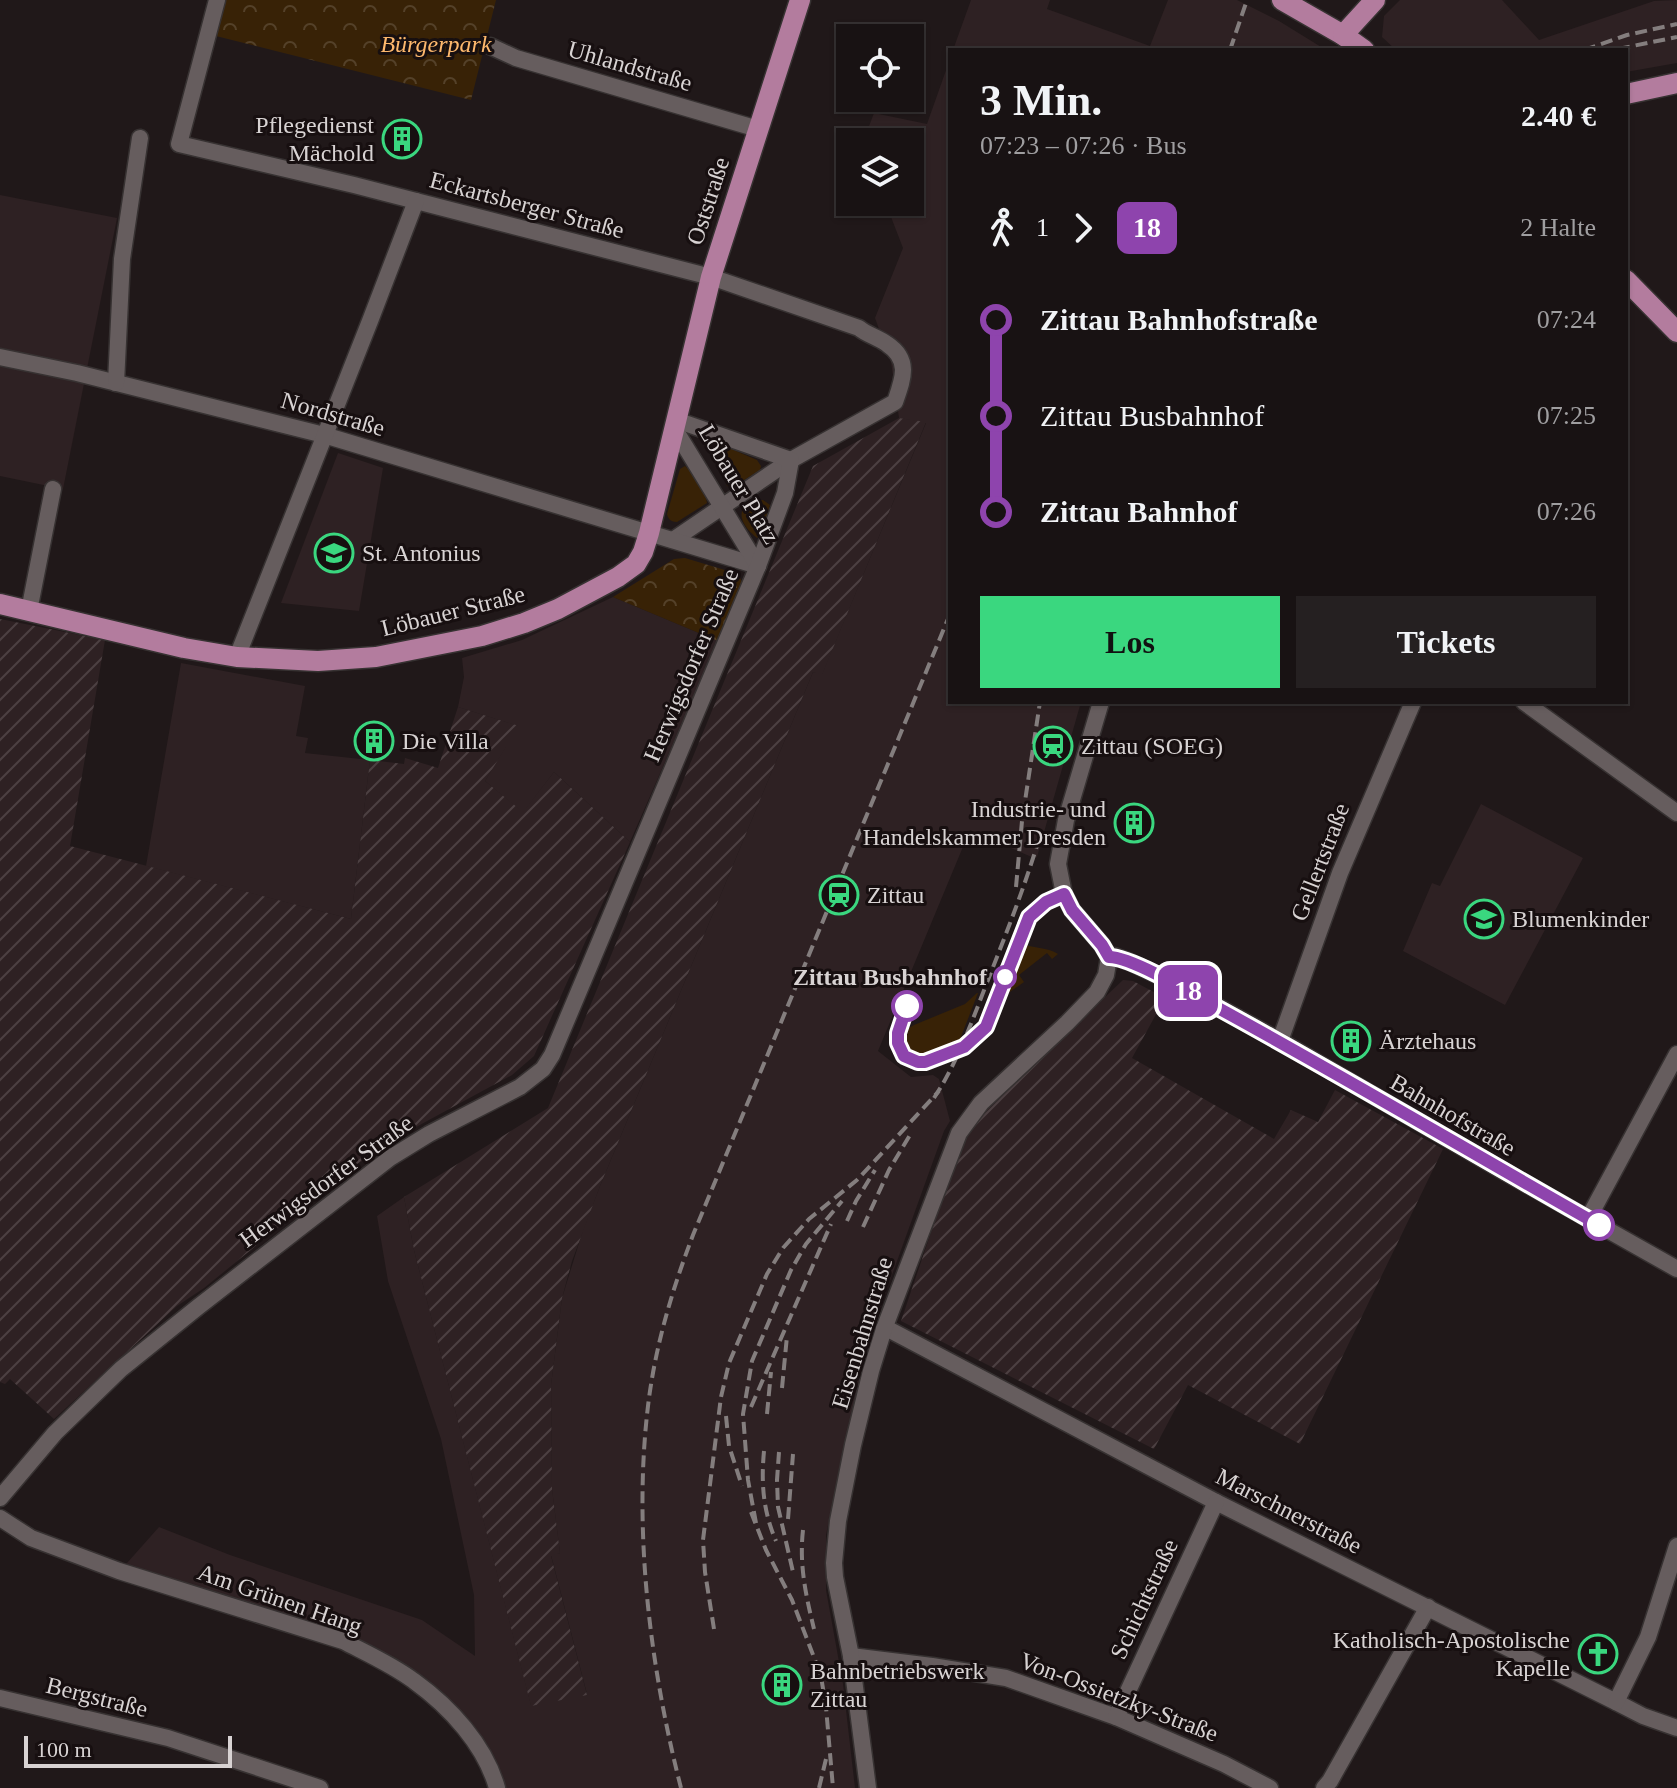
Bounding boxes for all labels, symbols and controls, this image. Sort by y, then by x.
map controls [836,24,924,216]
button: locate [836,24,924,112]
park label: Bürgerpark [380,31,492,57]
street label: Uhlandstraße [565,36,695,96]
text: 3 Min. [980,76,1102,125]
text: 2.40 € [1521,99,1596,132]
place label: Pflegedienst Mächold [255,112,374,166]
building icon: Pflegedienst Mächold [381,118,423,160]
button: layers [836,128,924,216]
text: 07:23 – 07:26 · Bus [980,131,1187,160]
street label: Oststraße [682,154,734,248]
street label: Eckartsberger Straße [427,167,627,243]
icon: walk [980,206,1024,250]
icon: forward [1061,206,1105,250]
text: 18 [1133,212,1161,243]
text: 1 [1036,213,1049,242]
text: 2 Halte [1520,213,1596,242]
text: Zittau Bahnhofstraße [1040,303,1318,336]
text: 07:24 [1537,305,1596,334]
street label: Nordstraße [278,387,388,441]
text: Zittau Busbahnhof [1040,399,1264,432]
text: 07:25 [1537,401,1596,430]
street label: Löbauer Platz [693,420,785,548]
text: Zittau Bahnhof [1040,495,1238,528]
text: 07:26 [1537,497,1596,526]
school or university icon: St. Antonius [313,532,355,574]
place label: St. Antonius [362,540,481,566]
street label: Herwigsdorfer Straße [639,565,743,765]
street label: Löbauer Straße [378,581,528,641]
button: Los [980,596,1280,688]
button: Tickets [1296,596,1596,688]
building icon: Die Villa [353,720,395,762]
station icon: Zittau (SOEG) [1032,725,1074,767]
place label: Die Villa [402,728,489,754]
place label: Zittau (SOEG) [1081,733,1223,759]
place label: Industrie- und Handelskammer Dresden [863,796,1106,850]
street label: Gellertstraße [1286,799,1354,925]
building icon: Industrie- und Handelskammer Dresden [1113,802,1155,844]
station icon: Zittau [818,874,860,916]
place label: Zittau [867,882,924,908]
school or university icon: Blumenkinder [1463,898,1505,940]
place label: Blumenkinder [1512,906,1649,932]
place label: Zittau Busbahnhof [793,964,988,990]
line badge: 18 [1152,965,1224,1017]
marker: Zittau Busbahnhof [994,966,1016,988]
text: 18 [1174,975,1202,1006]
unlabelled marker [892,991,922,1021]
building icon: Ärztehaus [1330,1020,1372,1062]
place label: Ärztehaus [1379,1028,1476,1054]
street label: Bahnhofstraße [1386,1069,1520,1161]
street label: Herwigsdorfer Straße [235,1110,417,1252]
unlabelled marker [1584,1210,1614,1240]
street label: Eisenbahnstraße [827,1254,897,1412]
street label: Marschnerstraße [1212,1463,1366,1559]
street label: Schichtstraße [1105,1535,1183,1663]
street label: Am Grünen Hang [194,1559,366,1639]
place label: Katholisch-Apostolische Kapelle [1333,1627,1570,1681]
church icon: Katholisch-Apostolische Kapelle [1577,1633,1619,1675]
street label: Von-Ossietzky-Straße [1016,1647,1222,1747]
place label: Bahnbetriebswerk Zittau [810,1658,985,1712]
building icon: Bahnbetriebswerk Zittau [761,1664,803,1706]
street label: Bergstraße [44,1672,150,1722]
scale bar [24,1732,232,1768]
text: 100 m [36,1737,92,1762]

